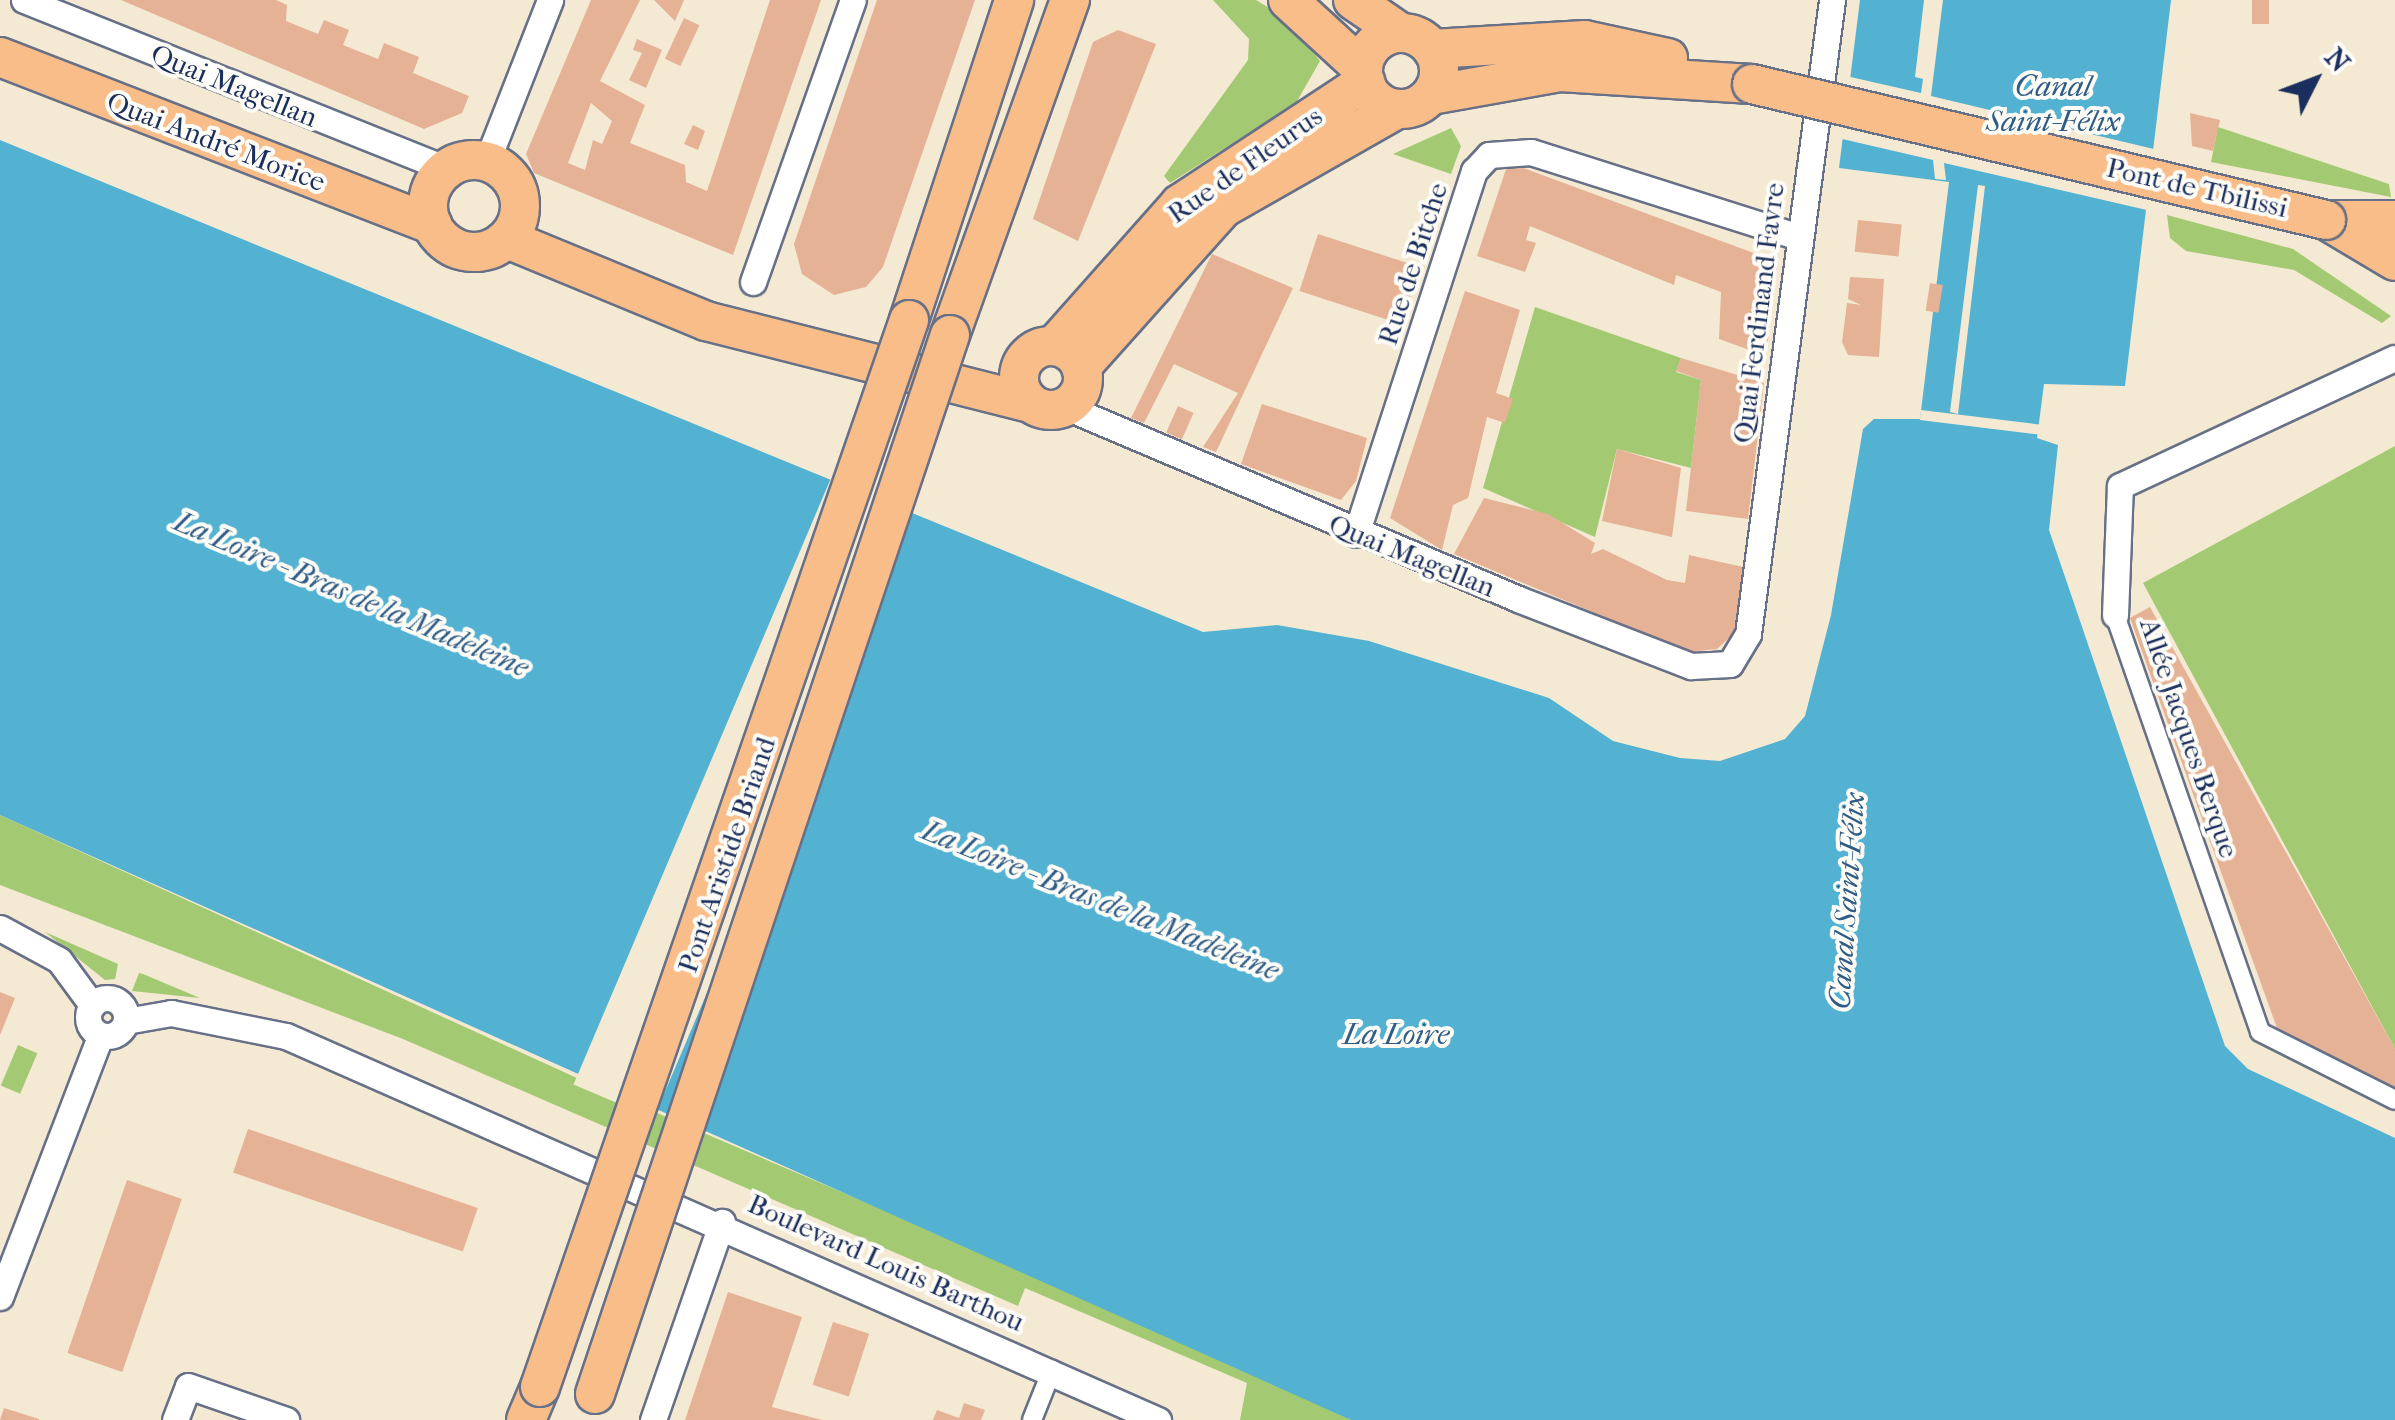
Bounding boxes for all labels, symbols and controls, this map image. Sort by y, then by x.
north arrow [2265,30,2365,130]
street label: Quai Magellan [146,37,322,135]
text: N [2318,41,2357,79]
water label: Canal Saint-Félix [1986,69,2120,140]
street label: Quai André Morice [102,85,330,199]
street label: Rue de Fleurus [1161,99,1329,231]
street label: Pont de Tbilissi [2103,151,2291,225]
street label: Rue de Bitche [1371,179,1455,349]
street label: Quai Ferdinand Favre [1726,181,1792,445]
water label: La Loire - Bras de la Madeleine [168,504,534,686]
street label: Quai Magellan [1324,507,1500,605]
street label: Allée Jacques Berque [2132,614,2246,862]
street label: Pont Aristide Briand [671,733,783,977]
water label: Canal Saint-Félix [1822,792,1874,1010]
water label: La Loire - Bras de la Madeleine [916,813,1284,989]
water label: La Loire [1343,1017,1449,1053]
street label: Boulevard Louis Barthou [743,1187,1029,1339]

